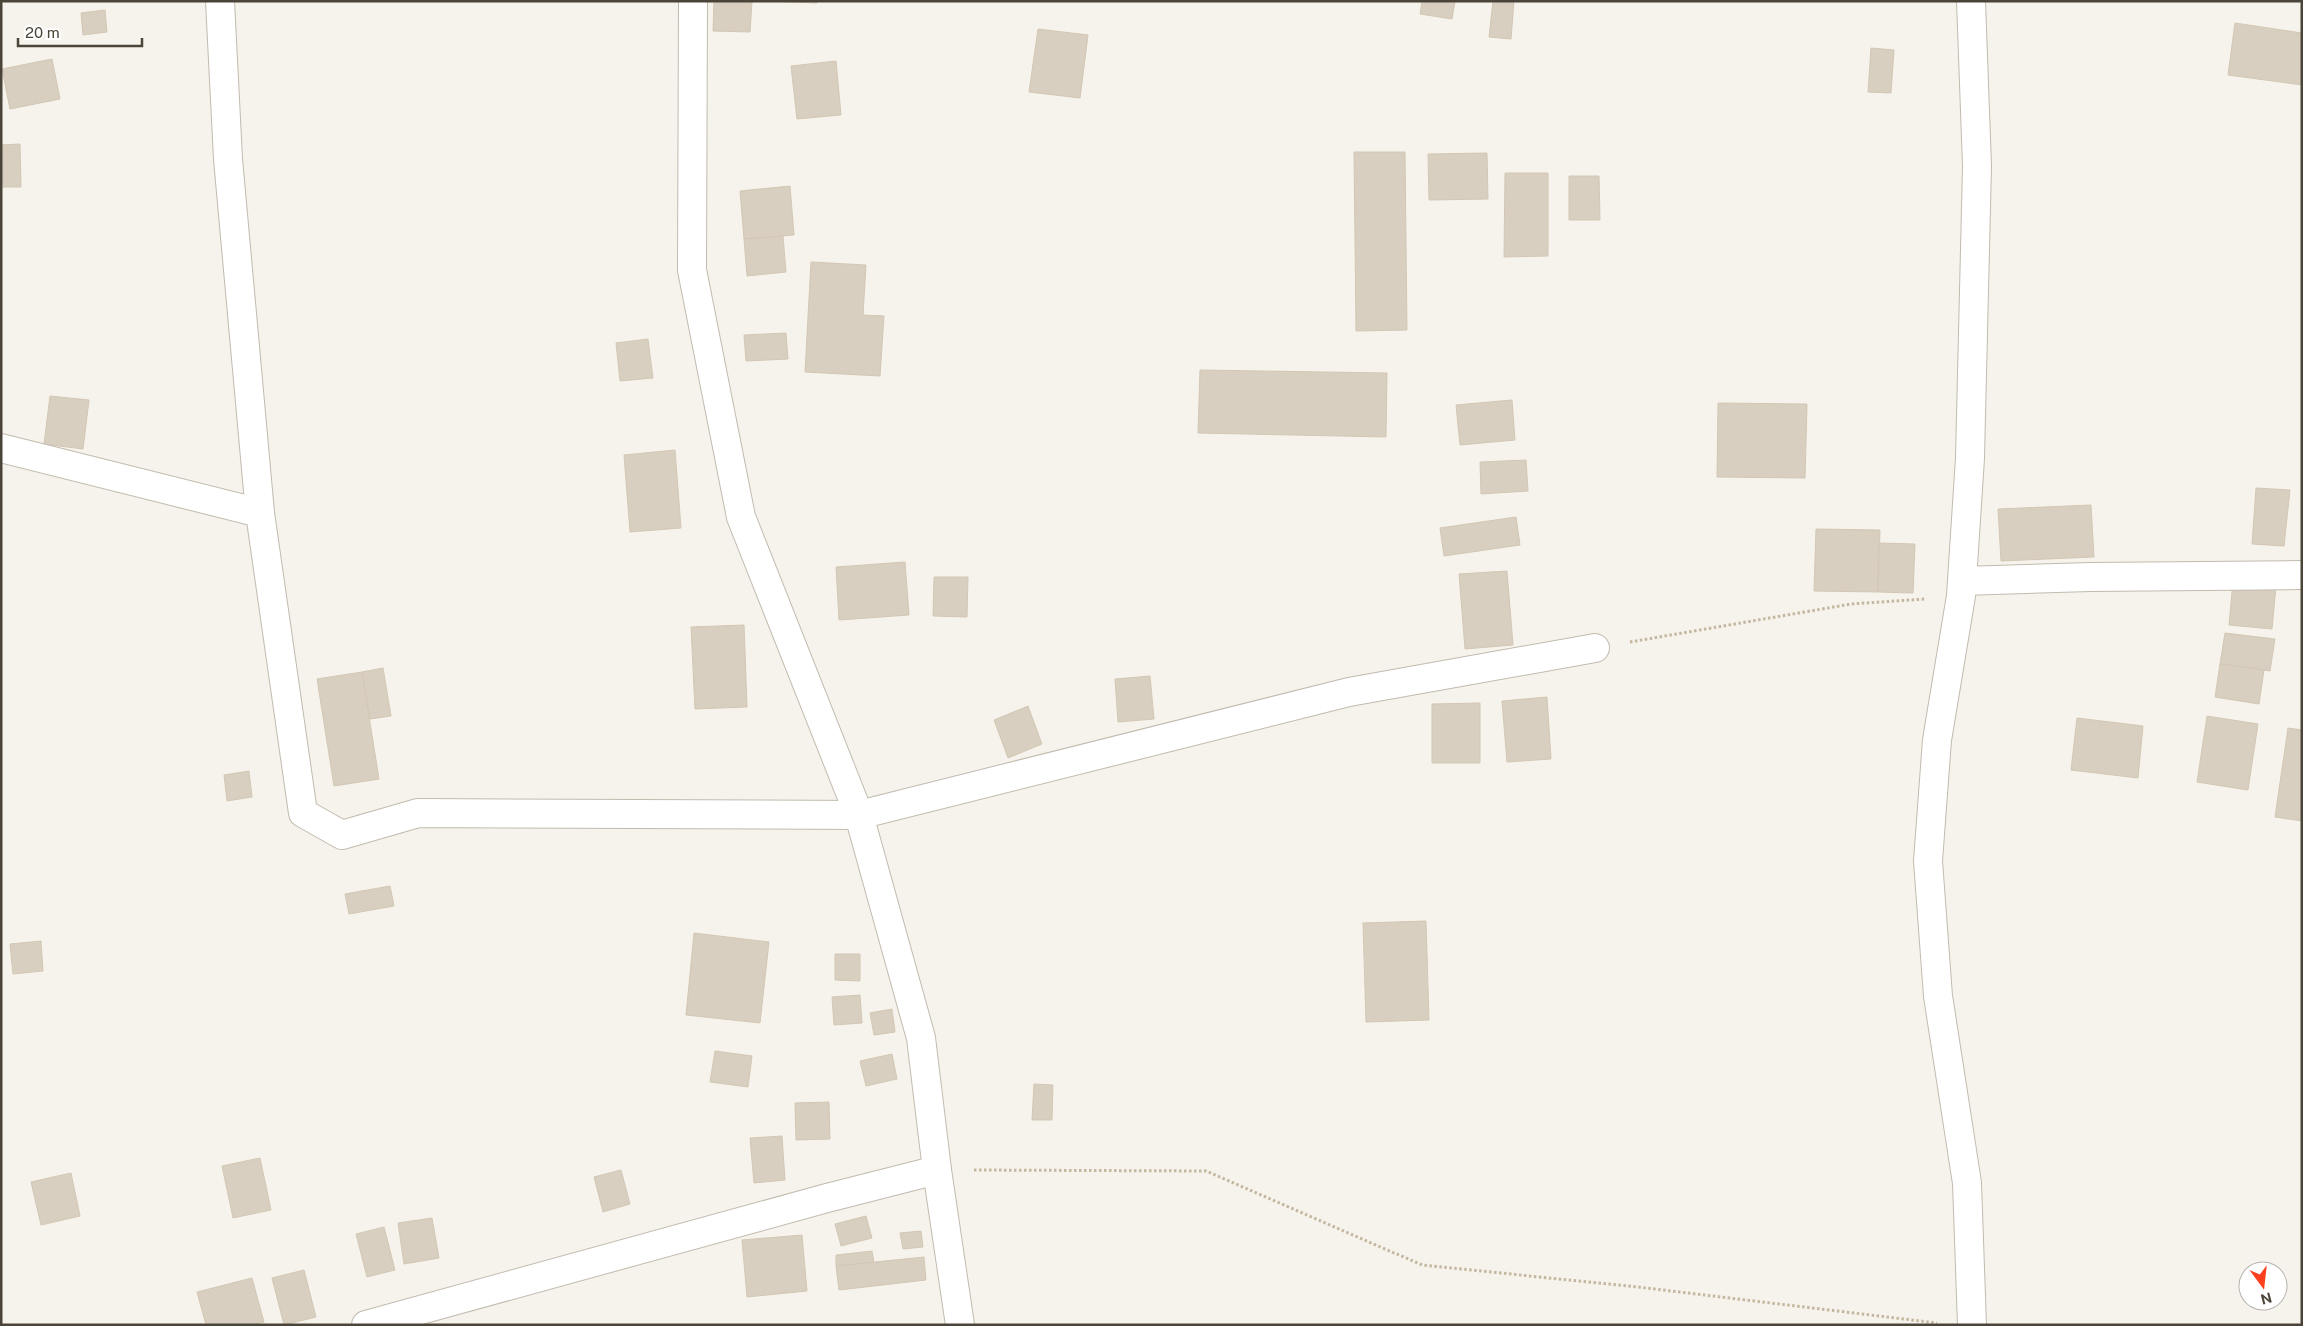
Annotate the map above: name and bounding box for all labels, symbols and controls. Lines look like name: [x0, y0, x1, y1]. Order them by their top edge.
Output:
scale bar: [18, 15, 141, 47]
text: 20 m: [25, 24, 60, 41]
north arrow: [2238, 1261, 2288, 1311]
text: N: [2259, 1289, 2274, 1308]

